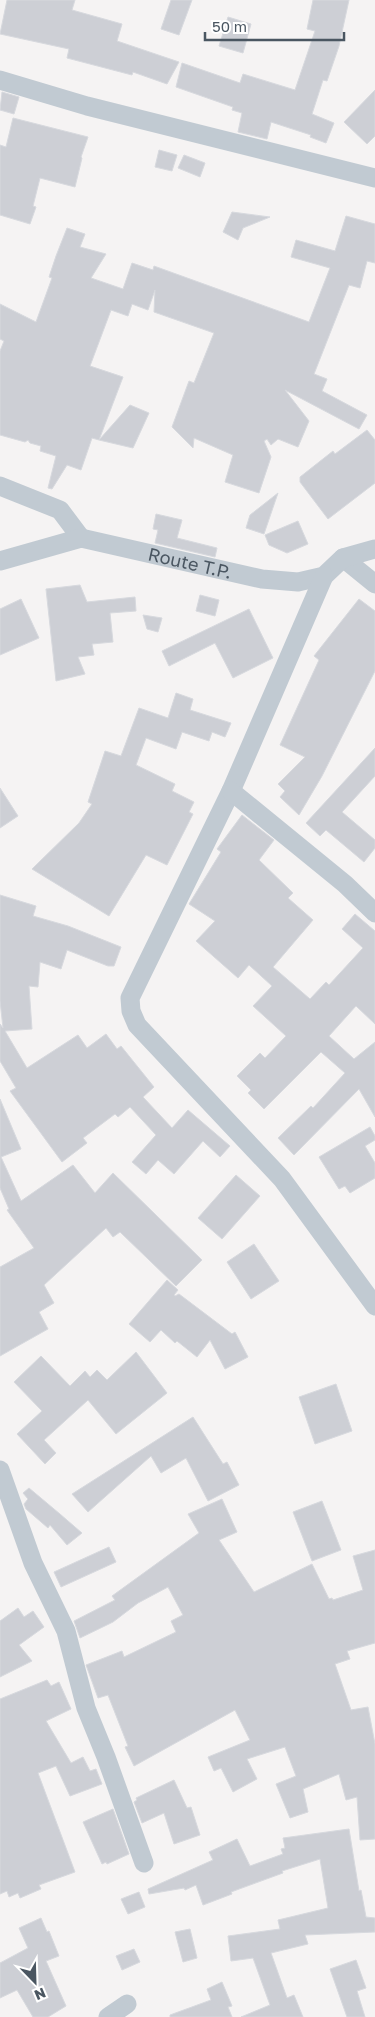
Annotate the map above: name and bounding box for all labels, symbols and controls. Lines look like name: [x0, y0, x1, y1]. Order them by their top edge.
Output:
scale bar: [205, 10, 344, 42]
text: 50 m: [212, 17, 247, 35]
street label: Route T.P.: [146, 543, 234, 583]
north arrow: [10, 1957, 60, 2007]
text: N: [32, 1985, 48, 2004]

